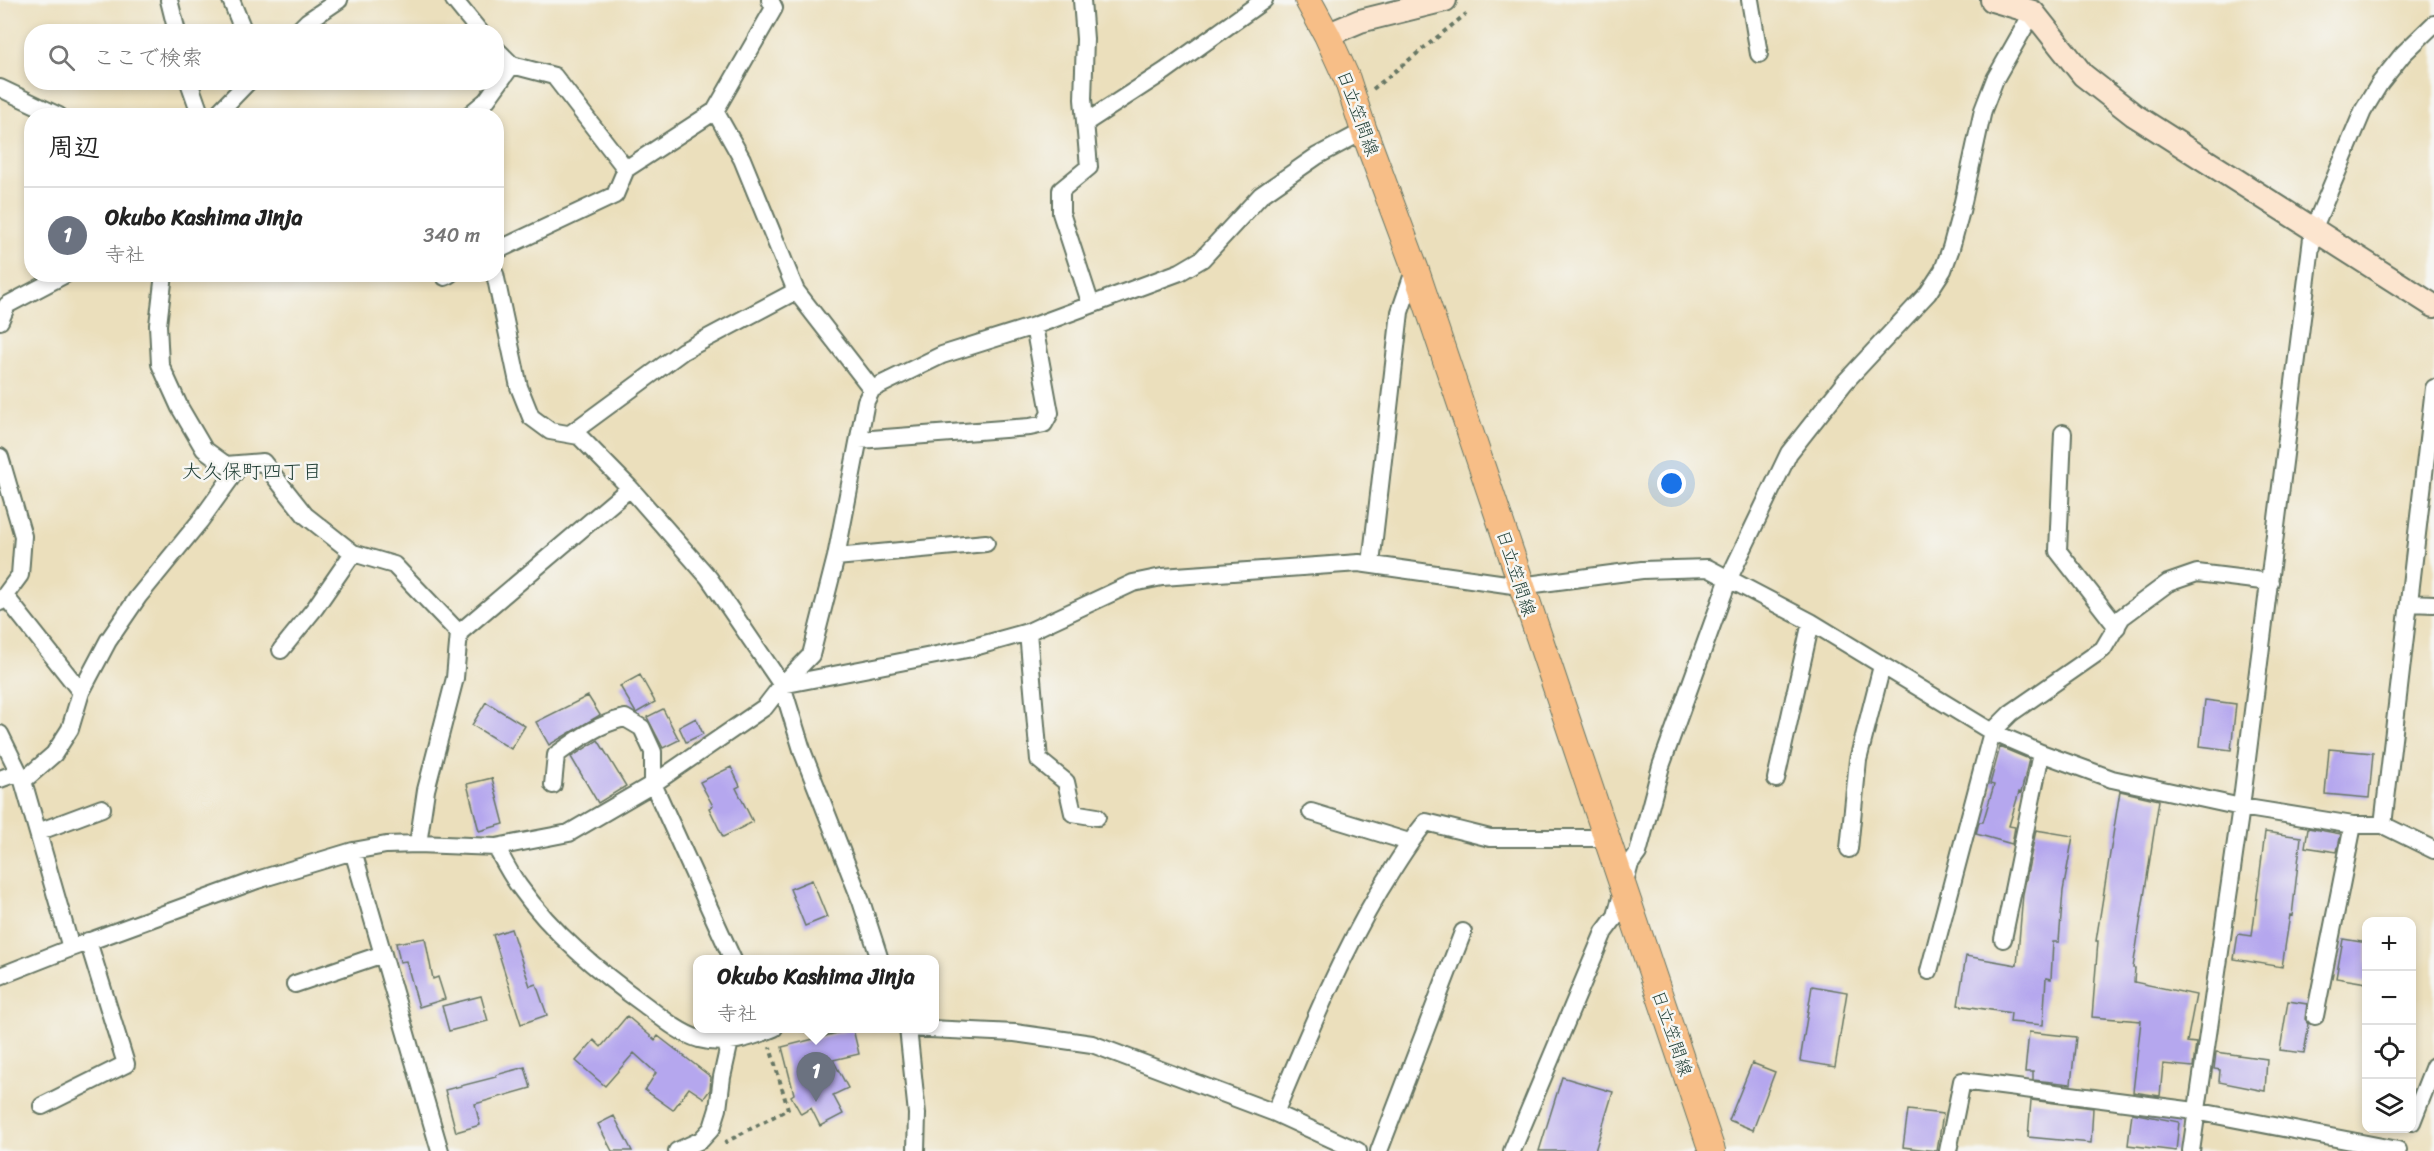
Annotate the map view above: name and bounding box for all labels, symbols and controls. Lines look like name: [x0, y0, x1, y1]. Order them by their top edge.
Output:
search box: [24, 24, 504, 90]
text: ここで検索: [93, 38, 203, 77]
icon: search: [45, 41, 78, 74]
street label: 日立笠間線: [1328, 65, 1388, 161]
text: 周辺: [48, 124, 100, 170]
text: Okubo Kashima Jinja: [105, 198, 303, 237]
text: 1: [63, 218, 72, 253]
text: 340 m: [423, 218, 480, 253]
text: 寺社: [105, 237, 145, 272]
district label: 大久保町四丁目: [182, 454, 322, 489]
your location: [1657, 469, 1686, 498]
street label: 日立笠間線: [1487, 525, 1545, 621]
map controls: [2362, 917, 2416, 1133]
button: +: [2362, 917, 2416, 971]
popup: [693, 955, 939, 1033]
text: Okubo Kashima Jinja: [717, 957, 915, 996]
button: −: [2362, 971, 2416, 1025]
street label: 日立笠間線: [1642, 985, 1702, 1081]
text: 寺社: [717, 996, 757, 1031]
button: locate: [2362, 1025, 2416, 1079]
pin: 1: [796, 1052, 836, 1102]
button: layers: [2362, 1079, 2416, 1133]

